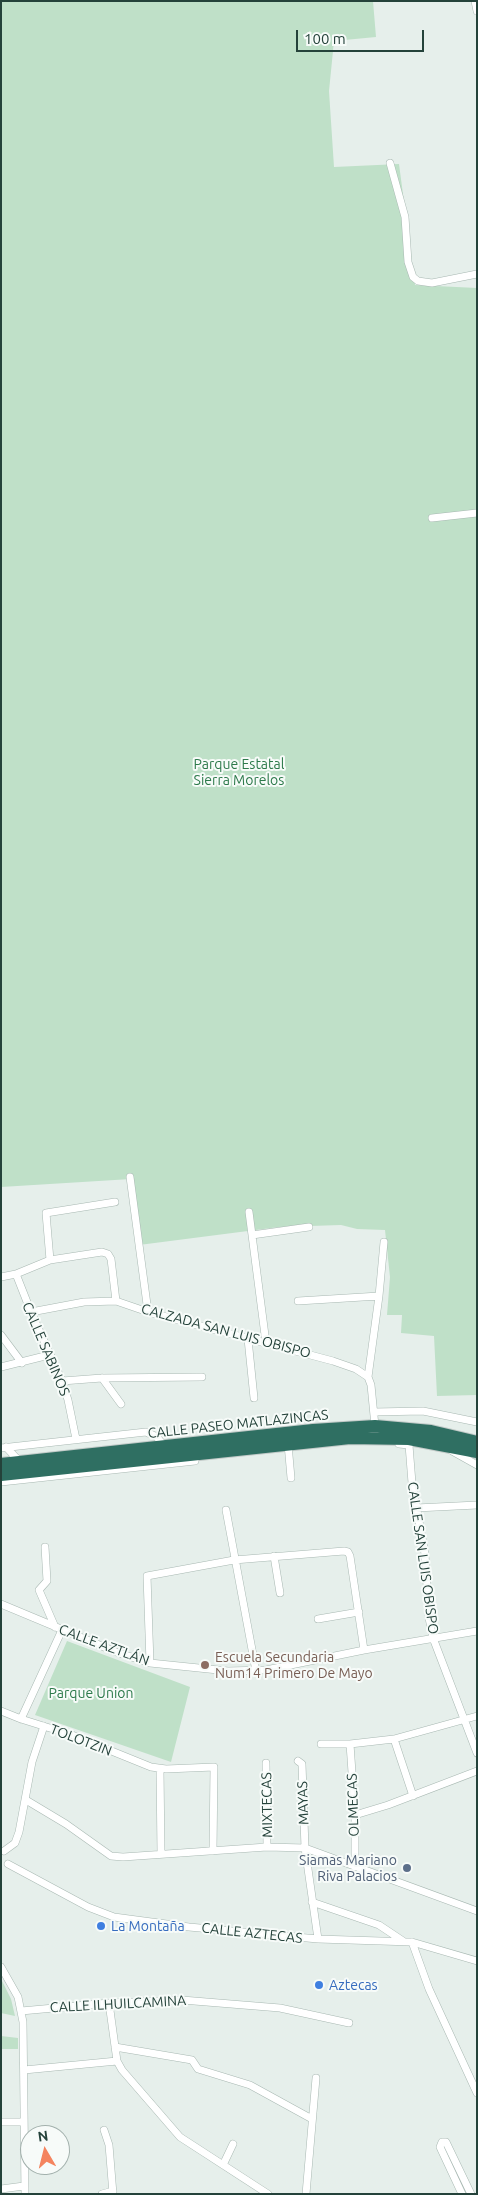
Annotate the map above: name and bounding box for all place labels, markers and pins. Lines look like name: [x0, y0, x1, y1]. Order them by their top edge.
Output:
place label: Escuela Secundaria Num14 Primero De Mayo: [215, 1649, 373, 1681]
marker: Escuela Secundaria Num14 Primero De Mayo: [199, 1659, 211, 1671]
place label: Siamas Mariano Riva Palacios: [299, 1852, 397, 1884]
marker: Siamas Mariano Riva Palacios: [401, 1862, 413, 1874]
place label: La Montaña: [111, 1918, 185, 1934]
marker: La Montaña: [95, 1920, 107, 1932]
place label: Aztecas: [329, 1977, 378, 1993]
marker: Aztecas: [313, 1979, 325, 1991]

